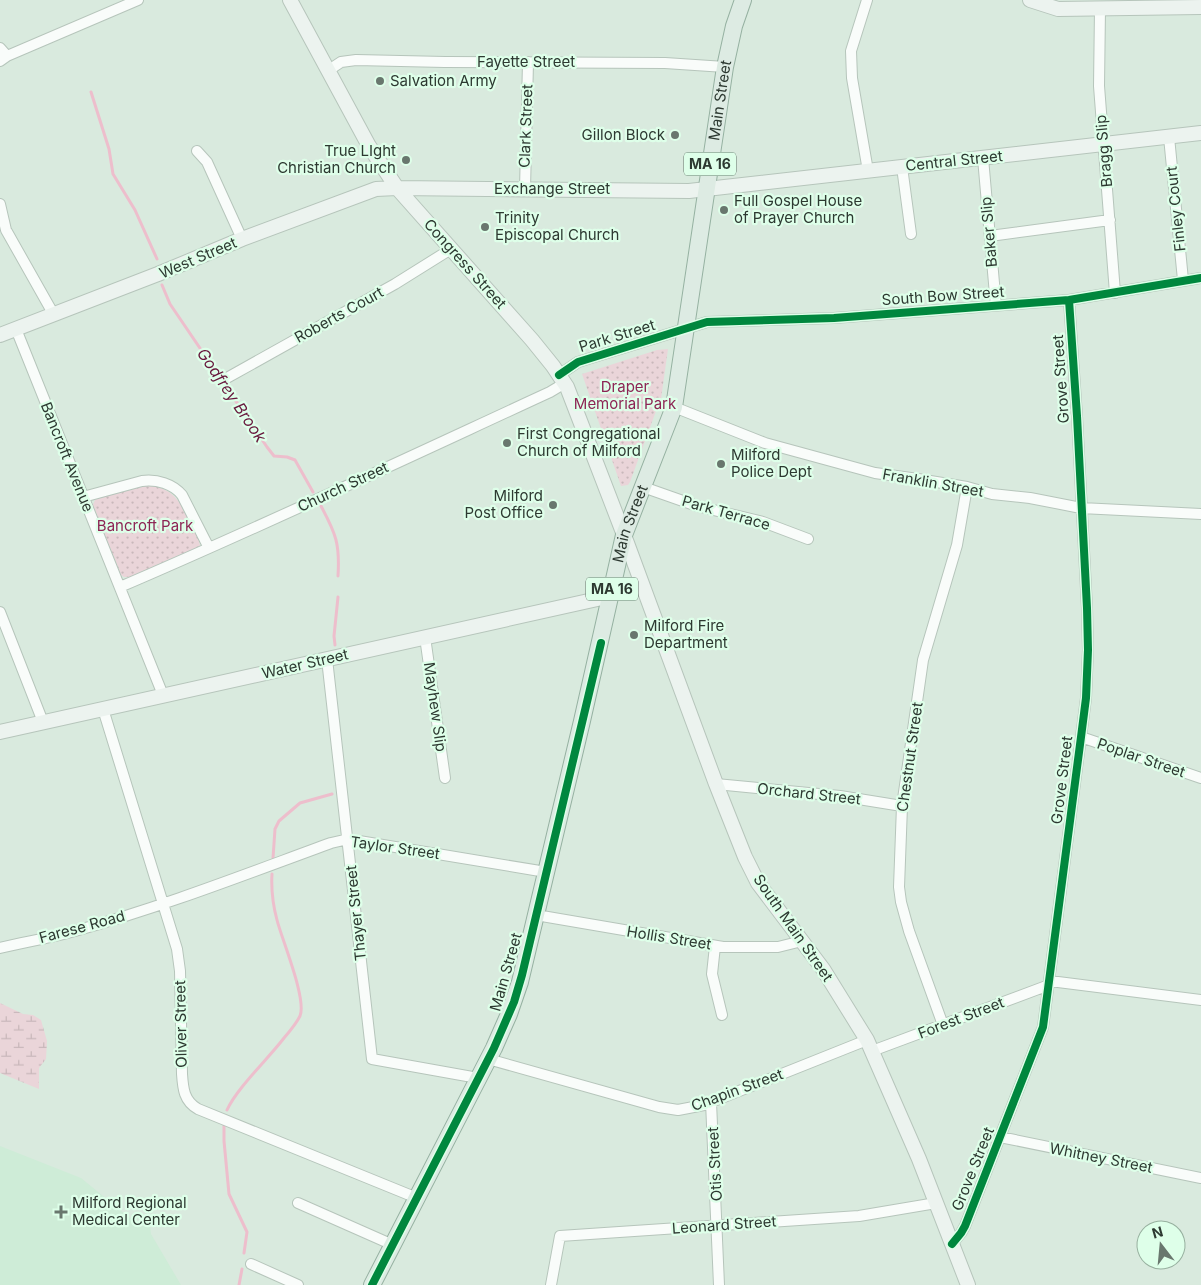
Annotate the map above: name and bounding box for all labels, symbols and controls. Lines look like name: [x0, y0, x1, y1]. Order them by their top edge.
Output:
street label: Fayette Street: [477, 52, 575, 71]
street label: Main Street: [704, 58, 735, 142]
place label: Salvation Army: [390, 71, 497, 90]
marker: Salvation Army: [374, 75, 386, 87]
street label: Clark Street: [515, 84, 536, 168]
street label: Bragg Slip: [1091, 114, 1116, 188]
place label: Gillon Block: [582, 125, 666, 144]
marker: Gillon Block: [669, 129, 681, 141]
place label: True LIght Christian Church: [277, 141, 396, 177]
street label: Central Street: [904, 146, 1004, 175]
road number: MA 16: [684, 152, 736, 175]
marker: True LIght Christian Church: [400, 154, 412, 166]
street label: Finley Court: [1162, 165, 1189, 253]
street label: Exchange Street: [494, 179, 610, 198]
place label: Full Gospel House of Prayer Church: [734, 191, 862, 227]
street label: Baker Slip: [976, 196, 1001, 268]
marker: Full Gospel House of Prayer Church: [718, 204, 730, 216]
place label: Trinity Episcopal Church: [495, 208, 619, 244]
street label: Congress Street: [420, 215, 511, 313]
marker: Trinity Episcopal Church: [479, 221, 491, 233]
street label: West Street: [156, 233, 239, 282]
street label: Roberts Court: [291, 282, 387, 347]
street label: South Bow Street: [881, 282, 1005, 309]
street label: Park Street: [576, 315, 657, 356]
street label: Grove Street: [1048, 334, 1073, 424]
water label: Godfrey Brook: [193, 344, 271, 446]
park label: Draper Memorial Park: [574, 377, 677, 413]
street label: Bancroft Avenue: [37, 399, 98, 515]
place label: First Congregational Church of Milford: [517, 424, 660, 460]
marker: First Congregational Church of Milford: [501, 437, 513, 449]
place label: Milford Police Dept: [731, 445, 812, 481]
street label: Church Street: [294, 457, 391, 516]
marker: Milford Police Dept: [715, 458, 727, 470]
street label: Franklin Street: [881, 464, 985, 501]
street label: Main Street: [608, 482, 652, 564]
place label: Milford Post Office: [465, 486, 543, 522]
street label: Park Terrace: [680, 491, 772, 534]
marker: Milford Post Office: [547, 499, 559, 511]
park label: Bancroft Park: [97, 516, 194, 535]
road number: MA 16: [586, 578, 638, 600]
place label: Milford Fire Department: [644, 616, 728, 652]
marker: Milford Fire Department: [628, 629, 640, 641]
street label: Water Street: [260, 644, 350, 683]
street label: Mayhew Slip: [420, 661, 451, 753]
street label: Chestnut Street: [892, 701, 927, 813]
street label: Poplar Street: [1095, 734, 1188, 782]
street label: Grove Street: [1047, 735, 1076, 825]
street label: Orchard Street: [756, 779, 862, 808]
street label: Taylor Street: [349, 832, 441, 863]
street label: Thayer Street: [341, 864, 370, 962]
street label: South Main Street: [749, 870, 838, 985]
street label: Farese Road: [37, 906, 127, 947]
street label: Hollis Street: [625, 921, 713, 954]
street label: Main Street: [485, 930, 526, 1013]
street label: Oliver Street: [170, 980, 191, 1068]
street label: Forest Street: [915, 992, 1007, 1043]
street label: Chapin Street: [688, 1064, 785, 1115]
street label: Grove Street: [947, 1124, 998, 1214]
street label: Otis Street: [703, 1126, 726, 1202]
street label: Whitney Street: [1048, 1138, 1154, 1177]
place label: Milford Regional Medical Center: [72, 1193, 187, 1229]
marker: Milford Regional Medical Center: [54, 1205, 68, 1219]
street label: Leonard Street: [671, 1211, 777, 1238]
north arrow: [1136, 1220, 1186, 1270]
text: N: [1150, 1222, 1165, 1242]

